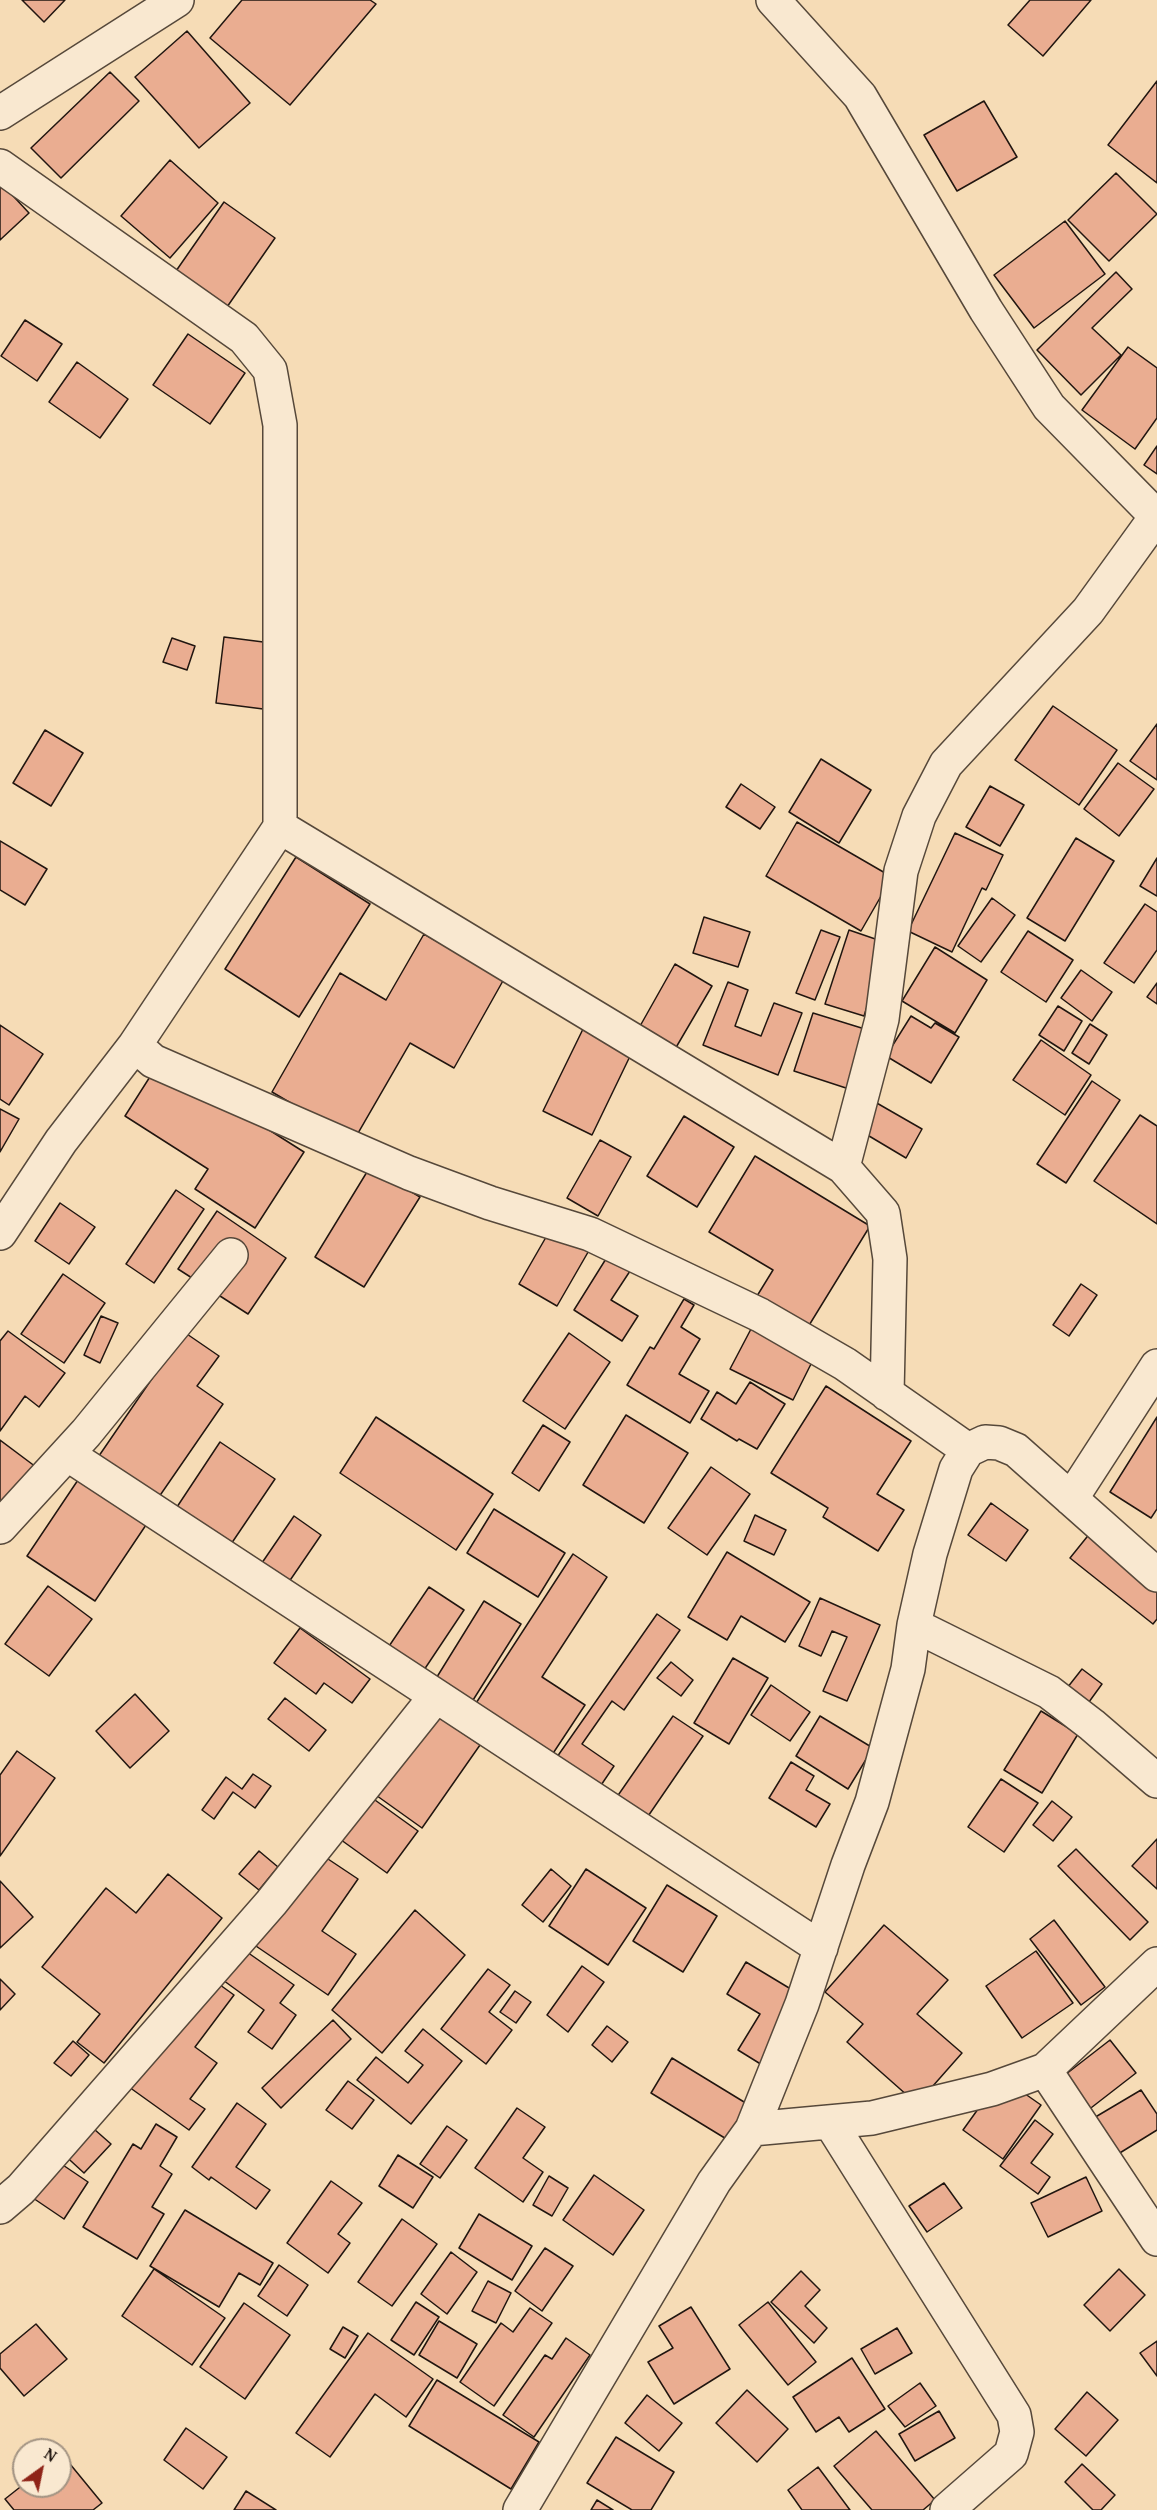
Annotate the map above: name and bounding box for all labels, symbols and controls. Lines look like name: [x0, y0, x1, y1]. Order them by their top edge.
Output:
north arrow: [12, 2438, 72, 2498]
text: N: [40, 2442, 62, 2468]

